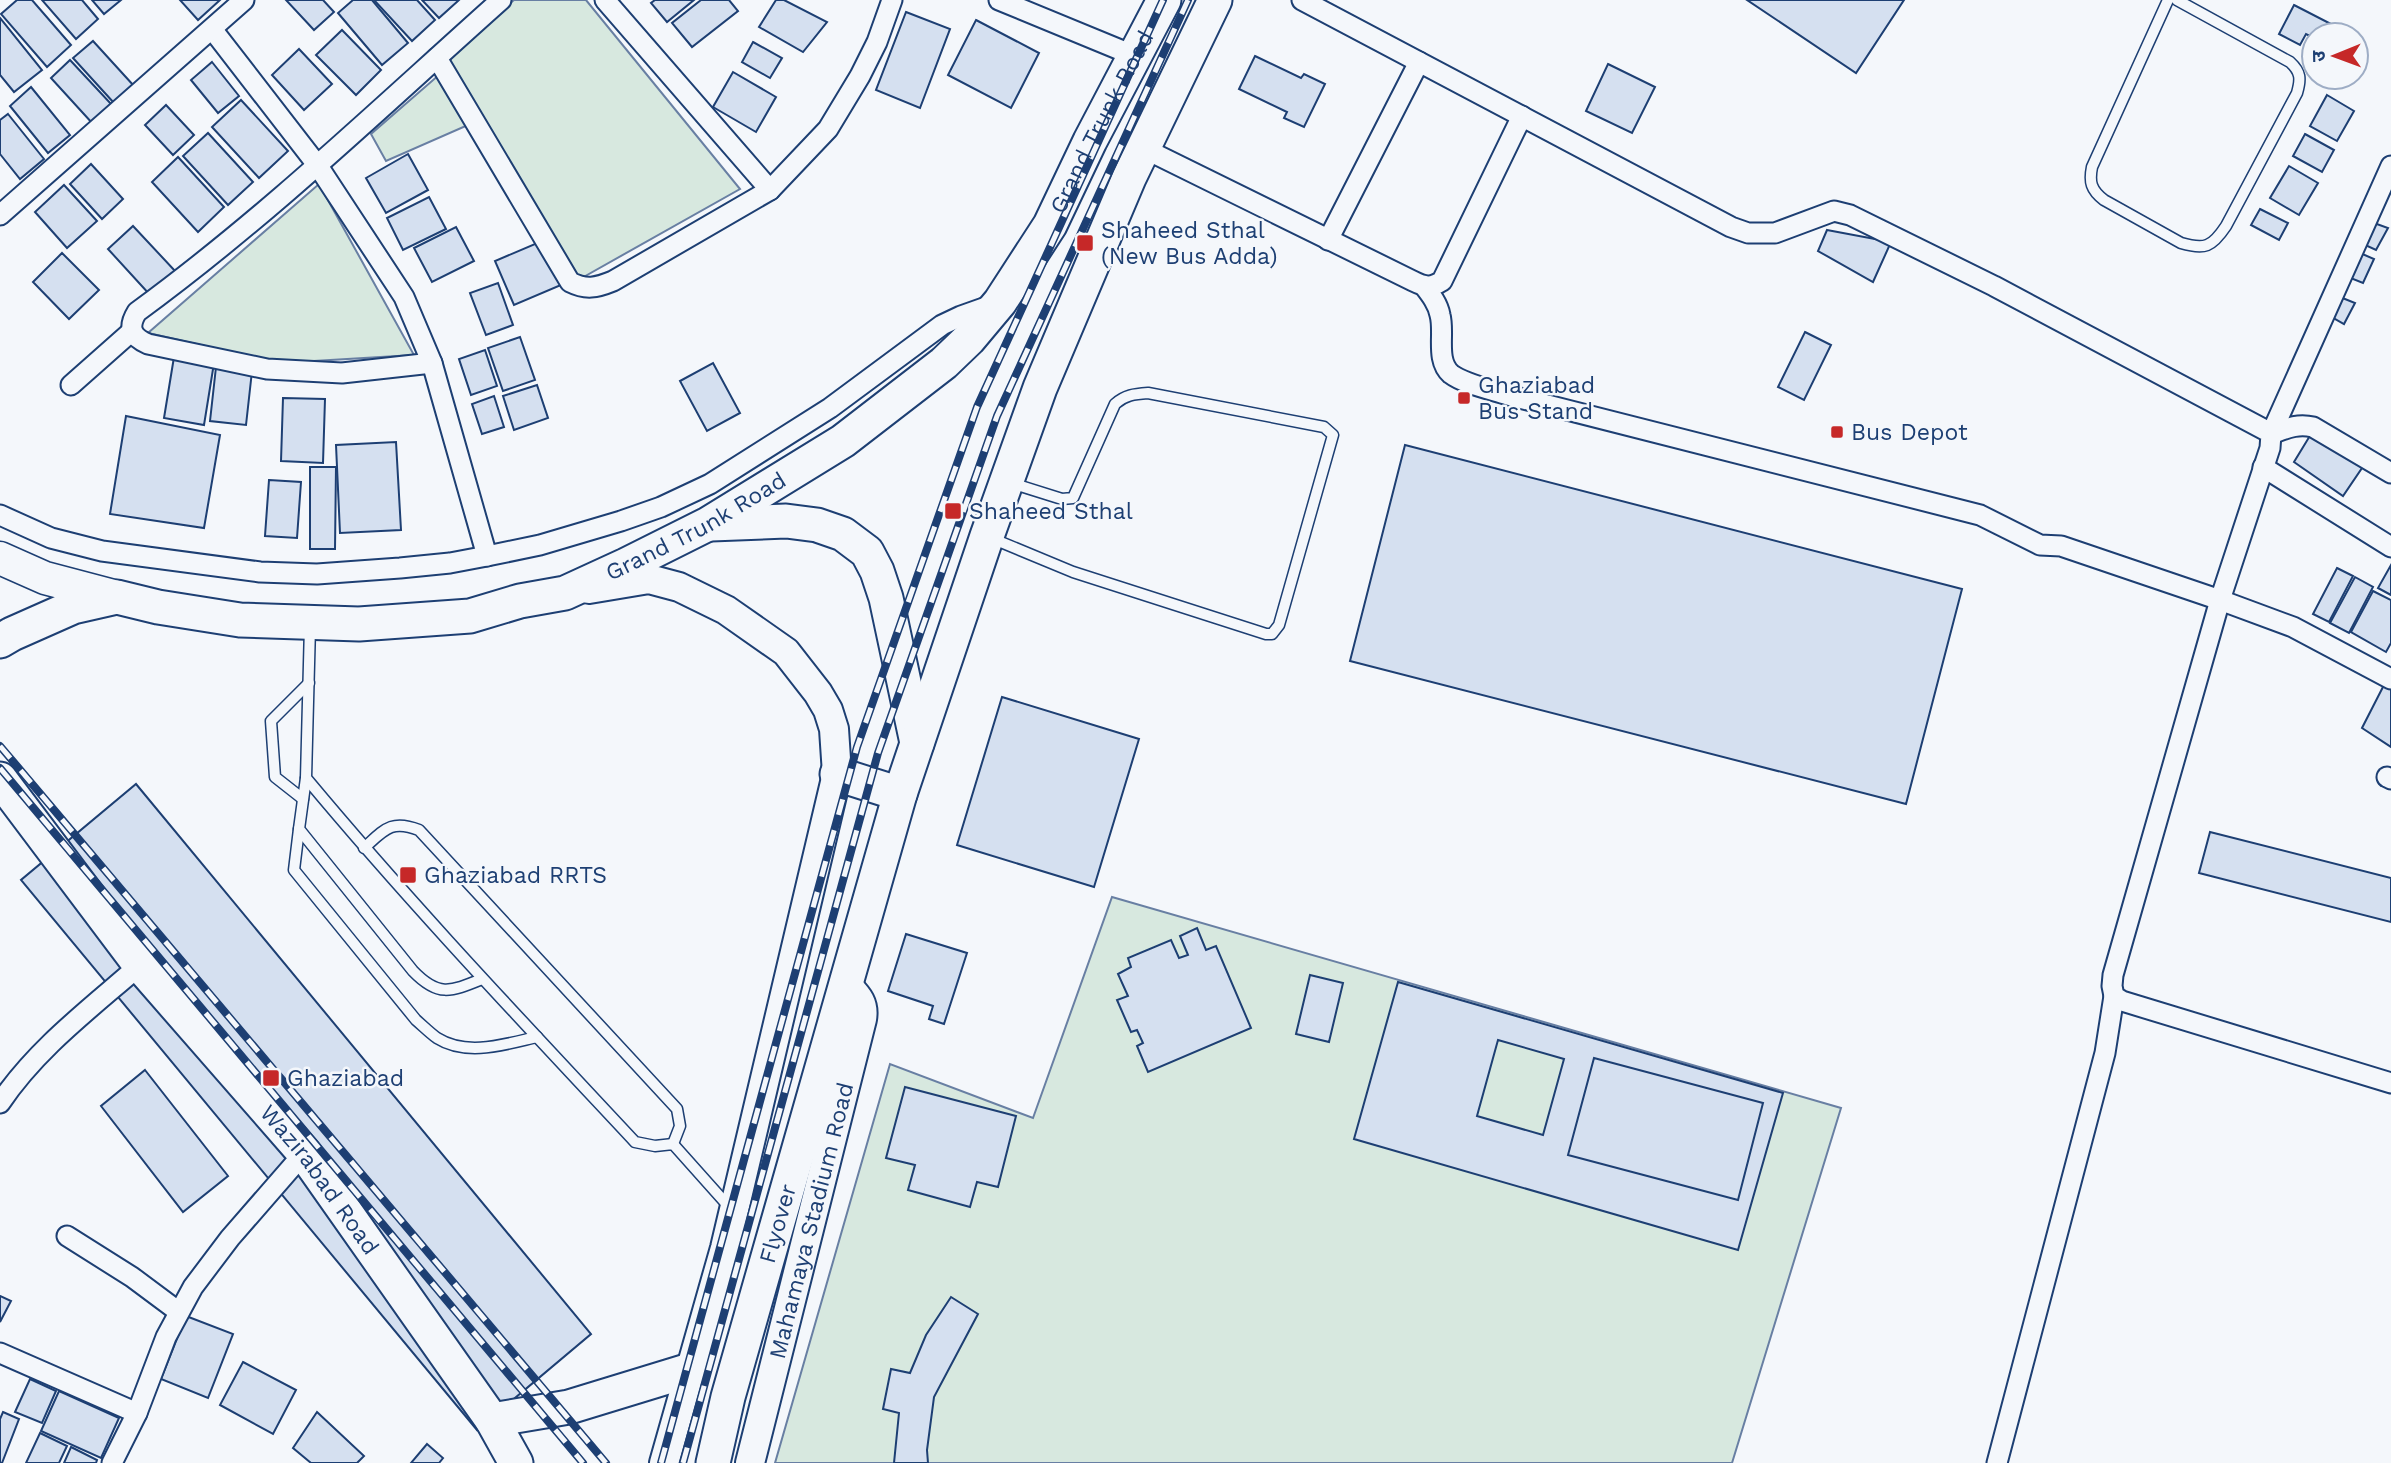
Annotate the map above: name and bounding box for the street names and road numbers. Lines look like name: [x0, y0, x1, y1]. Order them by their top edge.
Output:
street label: Grand Trunk Road: [1044, 26, 1159, 218]
street label: Grand Trunk Road: [601, 466, 791, 586]
street label: Mahamaya Stadium Road: [763, 1080, 859, 1362]
street label: Wazirabad Road: [255, 1099, 385, 1260]
street label: Flyover: [753, 1181, 802, 1266]

